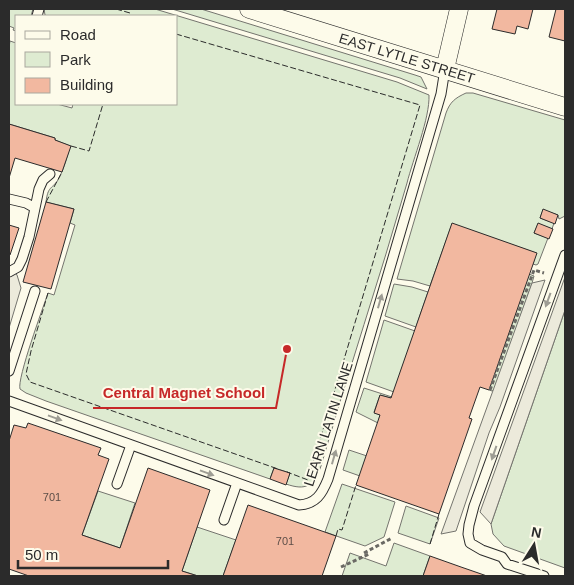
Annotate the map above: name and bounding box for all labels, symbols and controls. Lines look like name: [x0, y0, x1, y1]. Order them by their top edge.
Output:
legend: [15, 15, 178, 105]
text: Road: [60, 26, 96, 43]
street label: EAST LYTLE STREET: [337, 30, 477, 86]
text: Park: [60, 51, 91, 68]
text: Building: [60, 76, 113, 93]
one-way arrow: [544, 293, 552, 308]
one-way arrow: [376, 294, 384, 309]
street label: LEARN LATIN LANE: [300, 360, 356, 488]
callout: Central Magnet School: [93, 378, 276, 408]
text: Central Magnet School: [103, 384, 265, 401]
one-way arrow: [47, 415, 62, 422]
one-way arrow: [489, 446, 497, 461]
one-way arrow: [331, 450, 339, 465]
one-way arrow: [200, 470, 215, 477]
house number: 701: [43, 491, 61, 503]
north arrow: [509, 520, 559, 570]
text: N: [530, 523, 543, 541]
house number: 701: [276, 535, 294, 547]
scale bar: [18, 538, 168, 570]
text: 50 m: [25, 546, 58, 563]

